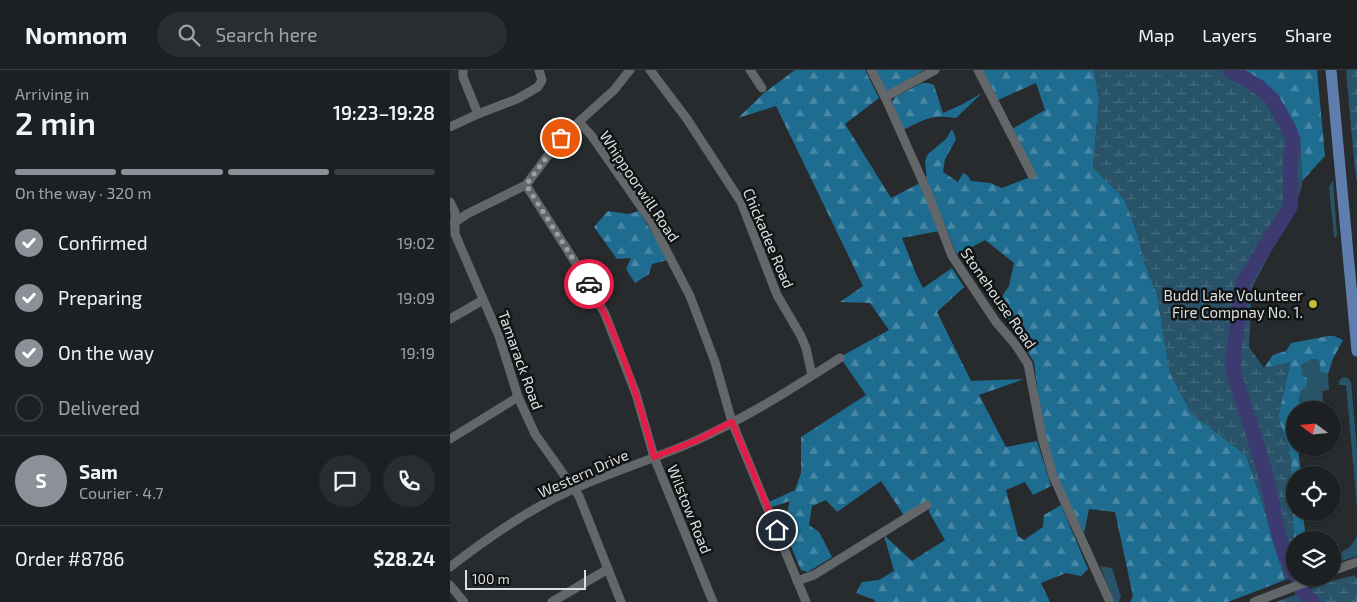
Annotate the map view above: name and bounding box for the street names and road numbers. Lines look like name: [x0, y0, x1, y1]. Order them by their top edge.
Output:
street label: Whippoorwill Road: [596, 127, 684, 245]
street label: Chickadee Road: [740, 185, 798, 291]
street label: Stonehouse Road: [958, 244, 1040, 352]
street label: Tamarack Road: [495, 308, 547, 412]
street label: Western Drive: [535, 445, 631, 501]
street label: Wilstow Road: [664, 462, 716, 556]

